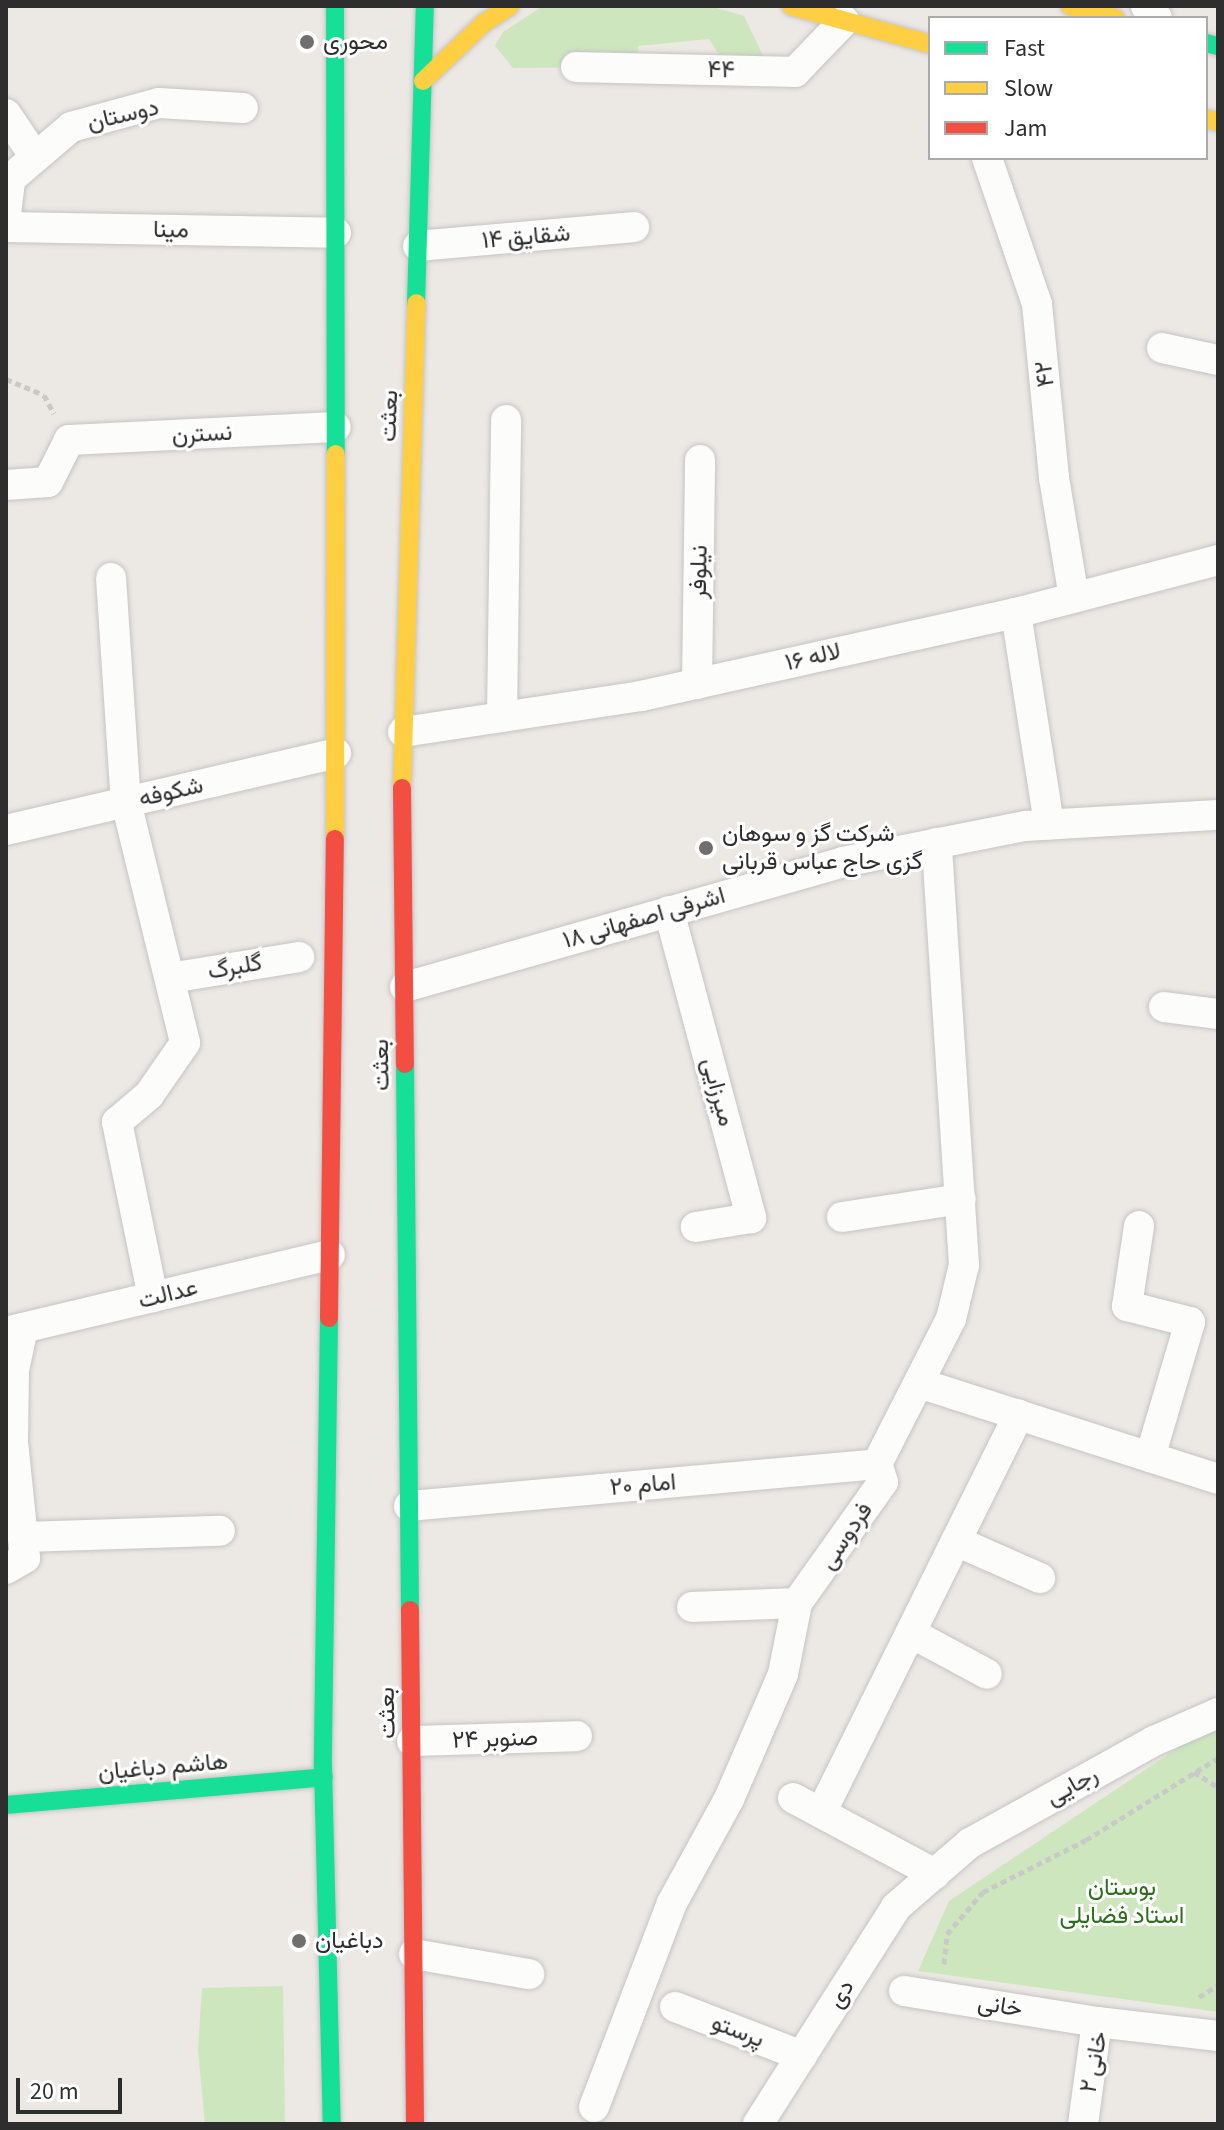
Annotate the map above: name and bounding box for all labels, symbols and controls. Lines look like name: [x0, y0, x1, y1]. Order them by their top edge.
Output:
legend: [928, 16, 1208, 160]
place label: محوری: [323, 28, 388, 56]
text: Fast: [1004, 31, 1045, 66]
marker: محوری: [298, 33, 316, 51]
street label: ۴۴: [707, 55, 735, 85]
text: Slow: [1004, 71, 1053, 106]
street label: دوستان: [84, 93, 162, 137]
text: Jam: [1004, 111, 1048, 146]
street label: مینا: [153, 215, 189, 245]
street label: شقایق ۱۴: [481, 219, 571, 255]
street label: ۴۲: [1029, 359, 1061, 389]
street label: بعثت: [374, 390, 404, 442]
street label: نسترن: [171, 418, 233, 450]
street label: نیلوفر: [684, 545, 714, 599]
street label: لاله ۱۶: [782, 637, 844, 677]
street label: شکوفه: [136, 771, 206, 813]
place label: شرکت گز و سوهان گزی حاج عباس قربانی: [722, 820, 923, 876]
marker: شرکت گز و سوهان گزی حاج عباس قربانی: [697, 839, 715, 857]
street label: اشرفی اصفهانی ۱۸: [559, 881, 729, 955]
street label: گلبرگ: [206, 948, 264, 986]
street label: بعثت: [366, 1039, 396, 1091]
street label: میرزایی: [695, 1055, 741, 1129]
street label: عدالت: [135, 1273, 201, 1315]
street label: امام ۲۰: [609, 1468, 677, 1502]
street label: فردوسی: [813, 1497, 879, 1575]
street label: بعثت: [372, 1687, 402, 1739]
street label: صنوبر ۲۴: [451, 1723, 539, 1755]
street label: هاشم دباغیان: [97, 1747, 229, 1787]
street label: رجایی: [1041, 1760, 1103, 1812]
park label: بوستان استاد فضایلی: [1060, 1874, 1184, 1930]
place label: دباغیان: [315, 1927, 384, 1955]
marker: دباغیان: [290, 1932, 308, 1950]
street label: دی: [821, 1974, 861, 2014]
street label: خانی: [976, 1988, 1024, 2024]
street label: پرستو: [708, 2008, 768, 2054]
street label: خانی ۲: [1074, 2029, 1114, 2095]
scale bar: [20, 2062, 126, 2112]
text: 20 m: [30, 2074, 79, 2109]

